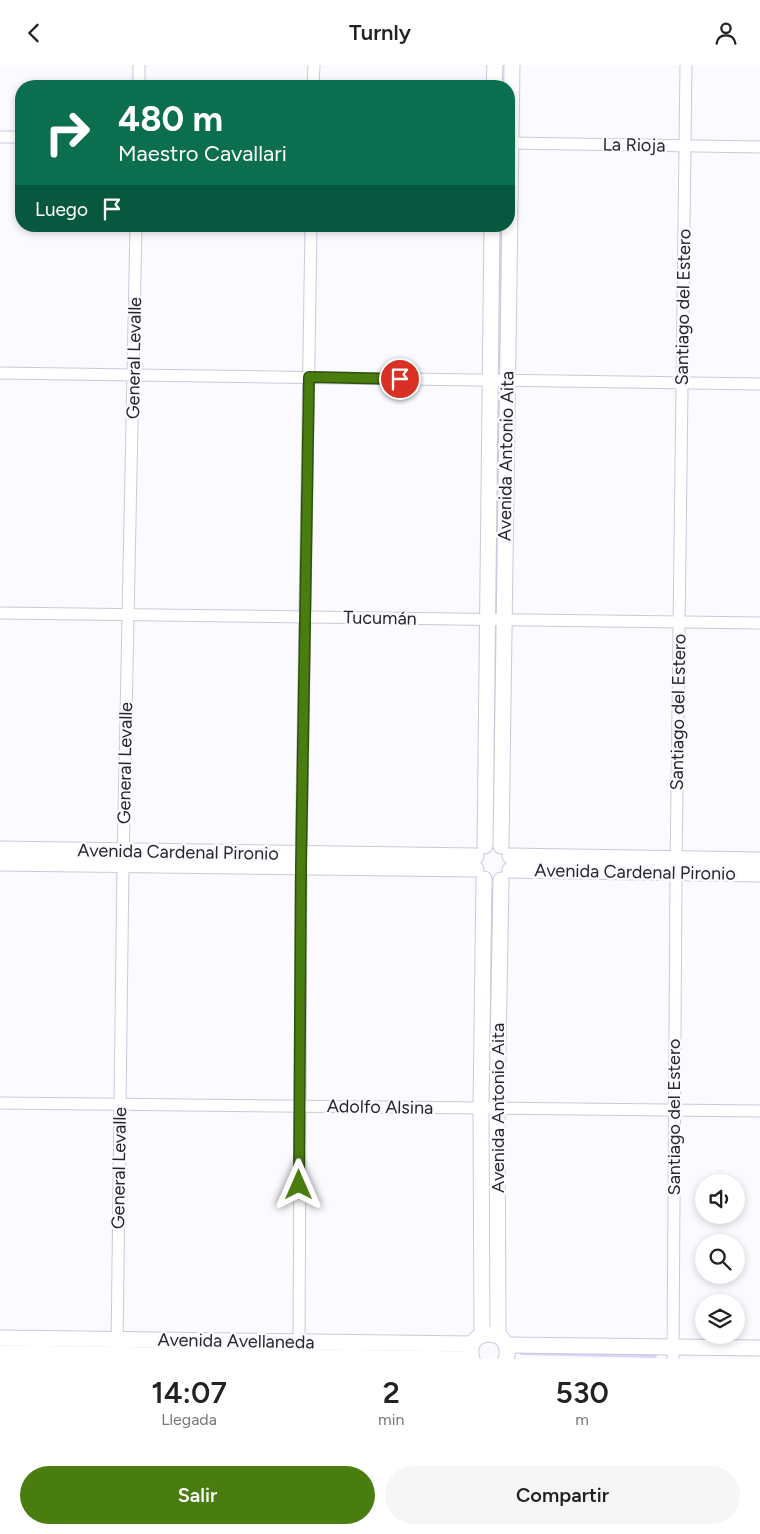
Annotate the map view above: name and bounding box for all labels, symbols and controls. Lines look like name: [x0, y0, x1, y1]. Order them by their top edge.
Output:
icon: back: [20, 19, 48, 47]
text: Turnly: [349, 19, 411, 46]
icon: person: [712, 19, 740, 47]
text: 480 m: [118, 98, 223, 140]
icon: right: [35, 100, 100, 165]
street label: La Rioja: [602, 133, 666, 157]
text: Maestro Cavallari: [118, 140, 287, 167]
icon: arrive: [98, 195, 126, 223]
text: Luego: [35, 198, 88, 221]
street label: Santiago del Estero: [671, 228, 695, 386]
street label: General Levalle: [122, 297, 146, 419]
pin: [379, 358, 421, 400]
icon: arrive: [386, 365, 414, 393]
street label: Avenida Antonio Aita: [494, 371, 518, 541]
street label: Tucumán: [343, 606, 417, 630]
street label: Santiago del Estero: [666, 633, 690, 791]
street label: General Levalle: [113, 702, 137, 824]
street label: Avenida Cardenal Pironio: [77, 839, 279, 865]
street label: Avenida Cardenal Pironio: [534, 859, 736, 885]
street label: Avenida Antonio Aita: [487, 1023, 509, 1193]
street label: Santiago del Estero: [663, 1039, 685, 1195]
street label: Adolfo Alsina: [327, 1095, 433, 1119]
street label: General Levalle: [107, 1107, 131, 1229]
position arrow: [272, 1158, 324, 1210]
map controls: [695, 1174, 745, 1344]
button: sound: [695, 1174, 745, 1224]
button: search: [695, 1234, 745, 1284]
button: layers: [695, 1294, 745, 1344]
street label: Avenida Avellaneda: [157, 1329, 315, 1353]
text: 14:07: [151, 1374, 227, 1411]
text: 2: [383, 1374, 400, 1411]
text: 530: [556, 1374, 609, 1411]
text: Llegada: [161, 1410, 217, 1429]
text: min: [378, 1410, 404, 1429]
text: m: [575, 1410, 589, 1429]
button: Salir: [20, 1466, 375, 1524]
button: Compartir: [385, 1466, 740, 1524]

